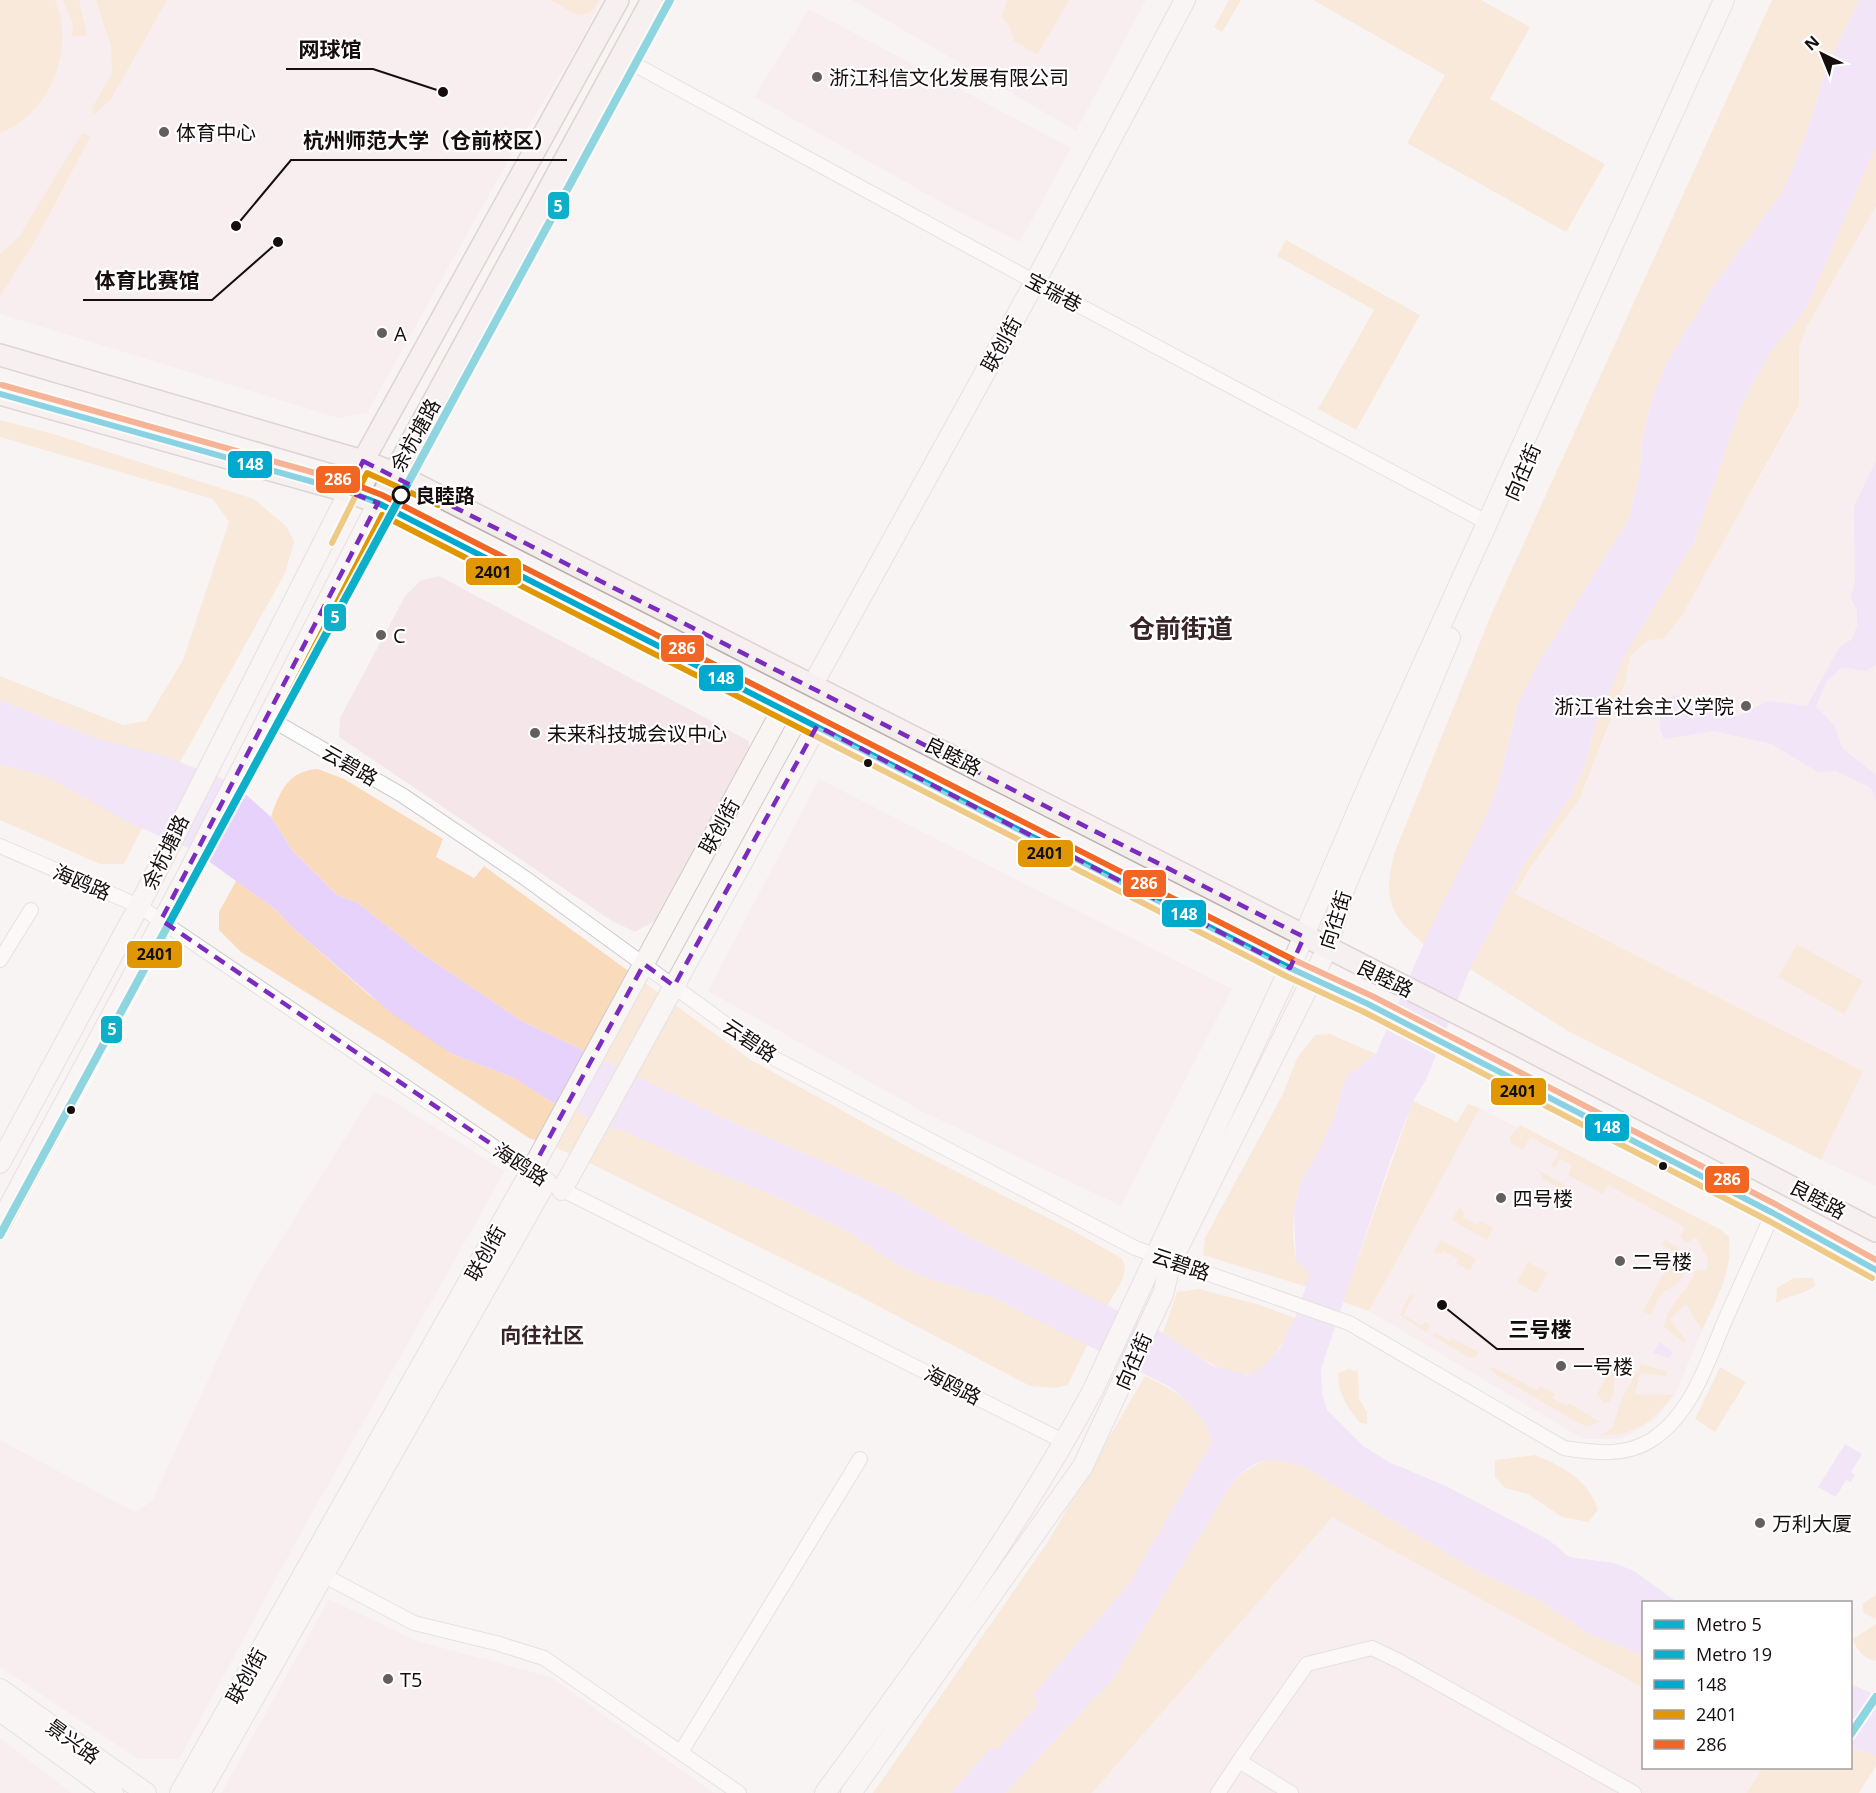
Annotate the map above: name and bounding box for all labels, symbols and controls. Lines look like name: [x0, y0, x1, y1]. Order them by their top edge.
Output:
north arrow: [1792, 24, 1852, 84]
callout: 网球馆: [286, 30, 373, 69]
text: N: [1800, 31, 1824, 56]
text: 网球馆: [299, 35, 362, 63]
place label: 浙江科信文化发展有限公司: [829, 64, 1069, 91]
marker: 浙江科信文化发展有限公司: [810, 70, 824, 84]
place label: 体育中心: [176, 119, 256, 146]
callout: 杭州师范大学（仓前校区）: [291, 121, 567, 160]
marker: 体育中心: [157, 125, 171, 139]
text: 杭州师范大学（仓前校区）: [303, 126, 555, 154]
line badge: 5: [547, 191, 570, 220]
text: 5: [553, 195, 563, 217]
callout: 体育比赛馆: [83, 261, 212, 300]
text: 体育比赛馆: [95, 266, 200, 294]
street label: 宝瑞巷: [1021, 266, 1087, 318]
street label: 联创街: [975, 311, 1027, 377]
place label: A: [394, 320, 407, 347]
marker: A: [375, 326, 389, 340]
street label: 余杭塘路: [384, 393, 446, 477]
street label: 向往街: [1497, 439, 1547, 505]
line badge: 148: [227, 450, 273, 479]
text: 148: [236, 453, 264, 475]
line badge: 286: [315, 465, 361, 494]
text: 286: [324, 468, 352, 490]
place label: 良睦路: [415, 482, 475, 509]
marker: 良睦路: [392, 486, 410, 504]
line badge: 2401: [465, 557, 522, 586]
text: 2401: [475, 561, 511, 583]
line badge: 5: [323, 603, 347, 632]
text: 5: [330, 606, 340, 628]
district label: 仓前街道: [1129, 610, 1233, 646]
place label: C: [393, 622, 406, 649]
marker: C: [374, 628, 388, 642]
line badge: 286: [660, 634, 705, 663]
text: 286: [668, 637, 696, 659]
line badge: 148: [698, 664, 744, 692]
text: 148: [707, 667, 735, 689]
place label: 浙江省社会主义学院: [1554, 693, 1734, 720]
marker: 浙江省社会主义学院: [1739, 699, 1753, 713]
place label: 未来科技城会议中心: [547, 720, 727, 747]
marker: 未来科技城会议中心: [528, 726, 542, 740]
street label: 良睦路: [920, 730, 986, 782]
street label: 云碧路: [317, 738, 383, 792]
unlabelled marker: [862, 757, 874, 769]
street label: 联创街: [693, 793, 745, 859]
street label: 余杭塘路: [135, 810, 195, 894]
line badge: 2401: [1017, 839, 1074, 868]
text: 2401: [1027, 842, 1063, 864]
street label: 海鸥路: [49, 858, 115, 906]
line badge: 286: [1122, 869, 1167, 898]
text: 286: [1130, 872, 1158, 894]
street label: 向往街: [1313, 887, 1357, 953]
line badge: 148: [1161, 899, 1207, 928]
text: 148: [1170, 903, 1198, 925]
line badge: 2401: [126, 940, 183, 969]
text: 2401: [137, 943, 173, 965]
street label: 良睦路: [1352, 953, 1418, 1003]
street label: 云碧路: [718, 1012, 782, 1068]
line badge: 5: [100, 1015, 123, 1044]
text: 5: [107, 1018, 117, 1040]
line badge: 2401: [1490, 1077, 1547, 1106]
text: 2401: [1500, 1080, 1536, 1102]
unlabelled marker: [65, 1104, 77, 1116]
line badge: 148: [1584, 1113, 1630, 1142]
text: 148: [1593, 1116, 1621, 1138]
street label: 海鸥路: [488, 1136, 554, 1192]
unlabelled marker: [1657, 1160, 1669, 1172]
line badge: 286: [1704, 1165, 1750, 1194]
text: 286: [1713, 1168, 1741, 1190]
street label: 良睦路: [1785, 1173, 1851, 1225]
place label: 四号楼: [1513, 1185, 1573, 1212]
marker: 四号楼: [1494, 1191, 1508, 1205]
street label: 联创街: [459, 1220, 511, 1286]
street label: 云碧路: [1148, 1241, 1214, 1287]
place label: 二号楼: [1632, 1248, 1692, 1275]
marker: 二号楼: [1613, 1254, 1627, 1268]
callout: 三号楼: [1497, 1310, 1584, 1349]
text: 三号楼: [1509, 1315, 1572, 1343]
district label: 向往社区: [500, 1321, 584, 1349]
street label: 向往街: [1108, 1328, 1158, 1394]
place label: 一号楼: [1573, 1353, 1633, 1380]
street label: 海鸥路: [920, 1359, 986, 1411]
marker: 一号楼: [1554, 1359, 1568, 1373]
place label: 万利大厦: [1772, 1510, 1852, 1537]
marker: 万利大厦: [1753, 1516, 1767, 1530]
legend: [1642, 1601, 1852, 1769]
text: Metro 5: [1696, 1612, 1762, 1636]
text: Metro 19: [1696, 1642, 1772, 1666]
street label: 联创街: [220, 1643, 272, 1709]
place label: T5: [400, 1666, 422, 1693]
marker: T5: [381, 1672, 395, 1686]
text: 148: [1696, 1672, 1727, 1696]
text: 2401: [1696, 1702, 1737, 1726]
street label: 景兴路: [41, 1712, 105, 1770]
text: 286: [1696, 1732, 1727, 1756]

